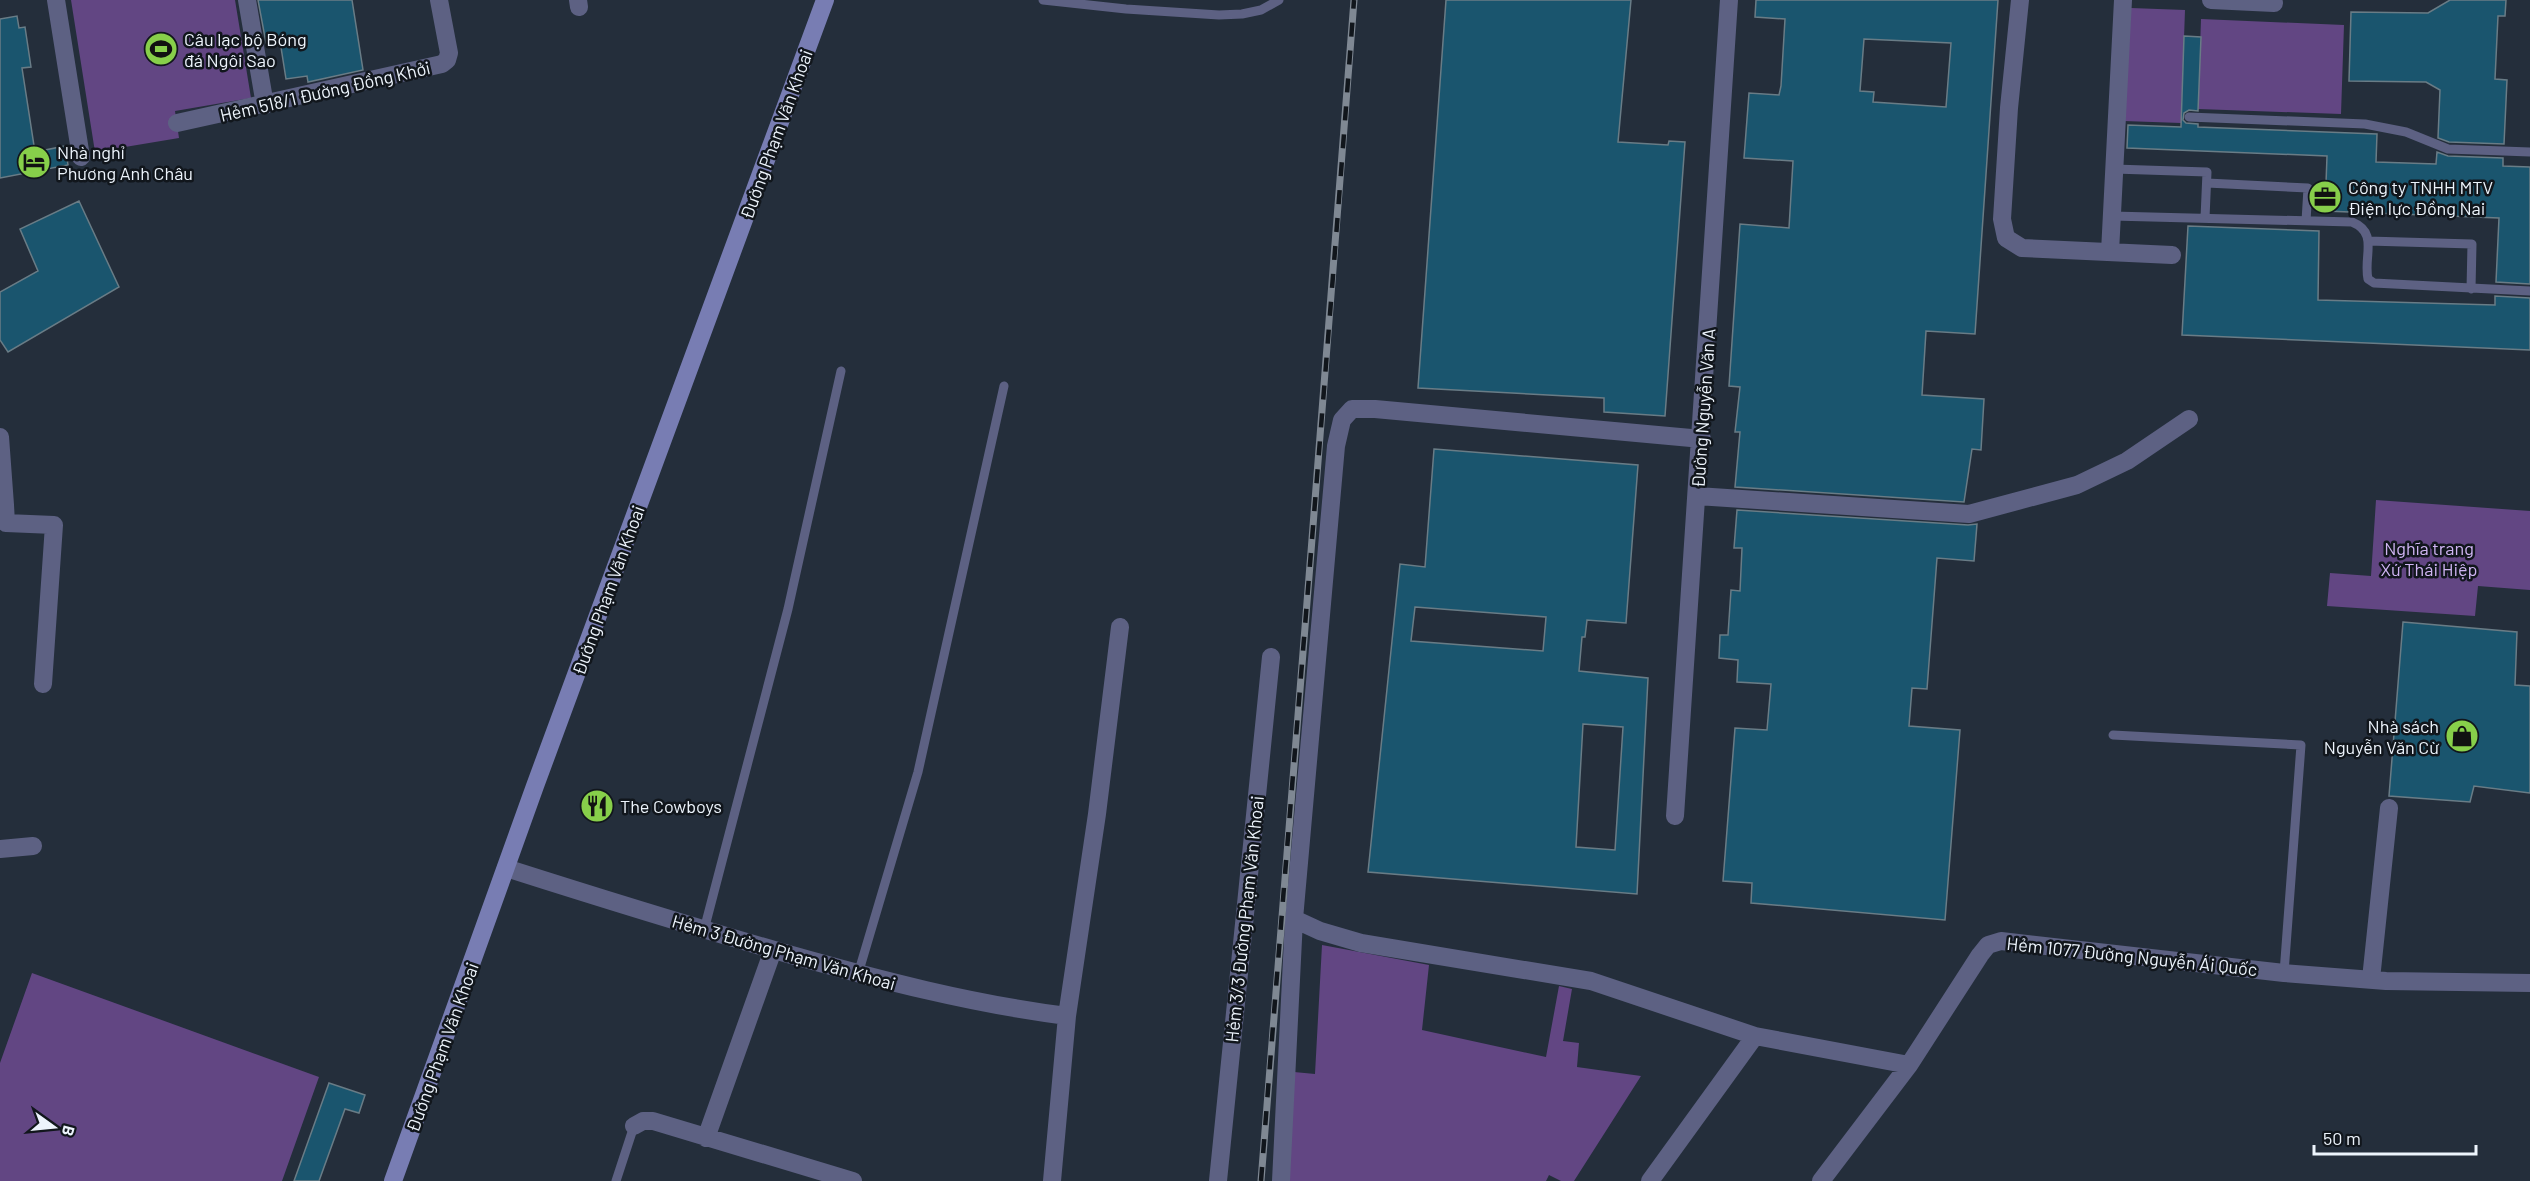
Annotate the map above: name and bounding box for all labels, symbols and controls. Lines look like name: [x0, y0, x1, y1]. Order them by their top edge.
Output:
place label: Câu lạc bộ Bóng đá Ngôi Sao: [184, 28, 307, 71]
sports icon: Câu lạc bộ Bóng đá Ngôi Sao: [143, 31, 179, 67]
street label: Đường Phạm Văn Khoai: [735, 46, 817, 222]
street label: Hẻm 518/1 Đường Đồng Khởi: [218, 56, 432, 126]
place label: Nhà nghỉ Phương Anh Châu: [57, 141, 193, 184]
hotel icon: Nhà nghỉ Phương Anh Châu: [16, 144, 52, 180]
place label: Công ty TNHH MTV Điện lực Đồng Nai: [2348, 176, 2494, 219]
office icon: Công ty TNHH MTV Điện lực Đồng Nai: [2307, 179, 2343, 215]
street label: Đường Nguyễn Văn A: [1686, 327, 1720, 488]
street label: Đường Phạm Văn Khoai: [567, 502, 649, 678]
park label: Nghĩa trang Xứ Thái Hiệp: [2380, 537, 2478, 580]
place label: Nhà sách Nguyễn Văn Cừ: [2324, 715, 2439, 758]
shop icon: Nhà sách Nguyễn Văn Cừ: [2444, 718, 2480, 754]
restaurant icon: The Cowboys: [579, 788, 615, 824]
place label: The Cowboys: [620, 795, 722, 817]
street label: Hẻm 3/3 Đường Phạm Văn Khoai: [1220, 795, 1268, 1043]
street label: Hẻm 3 Đường Phạm Văn Khoai: [670, 910, 898, 994]
street label: Hẻm 1077 Đường Nguyễn Ái Quốc: [2006, 932, 2258, 980]
street label: Đường Phạm Văn Khoai: [401, 959, 483, 1135]
north arrow: [24, 1097, 84, 1157]
scale bar: [2314, 1118, 2476, 1156]
text: B: [58, 1124, 79, 1138]
text: 50 m: [2323, 1127, 2361, 1149]

